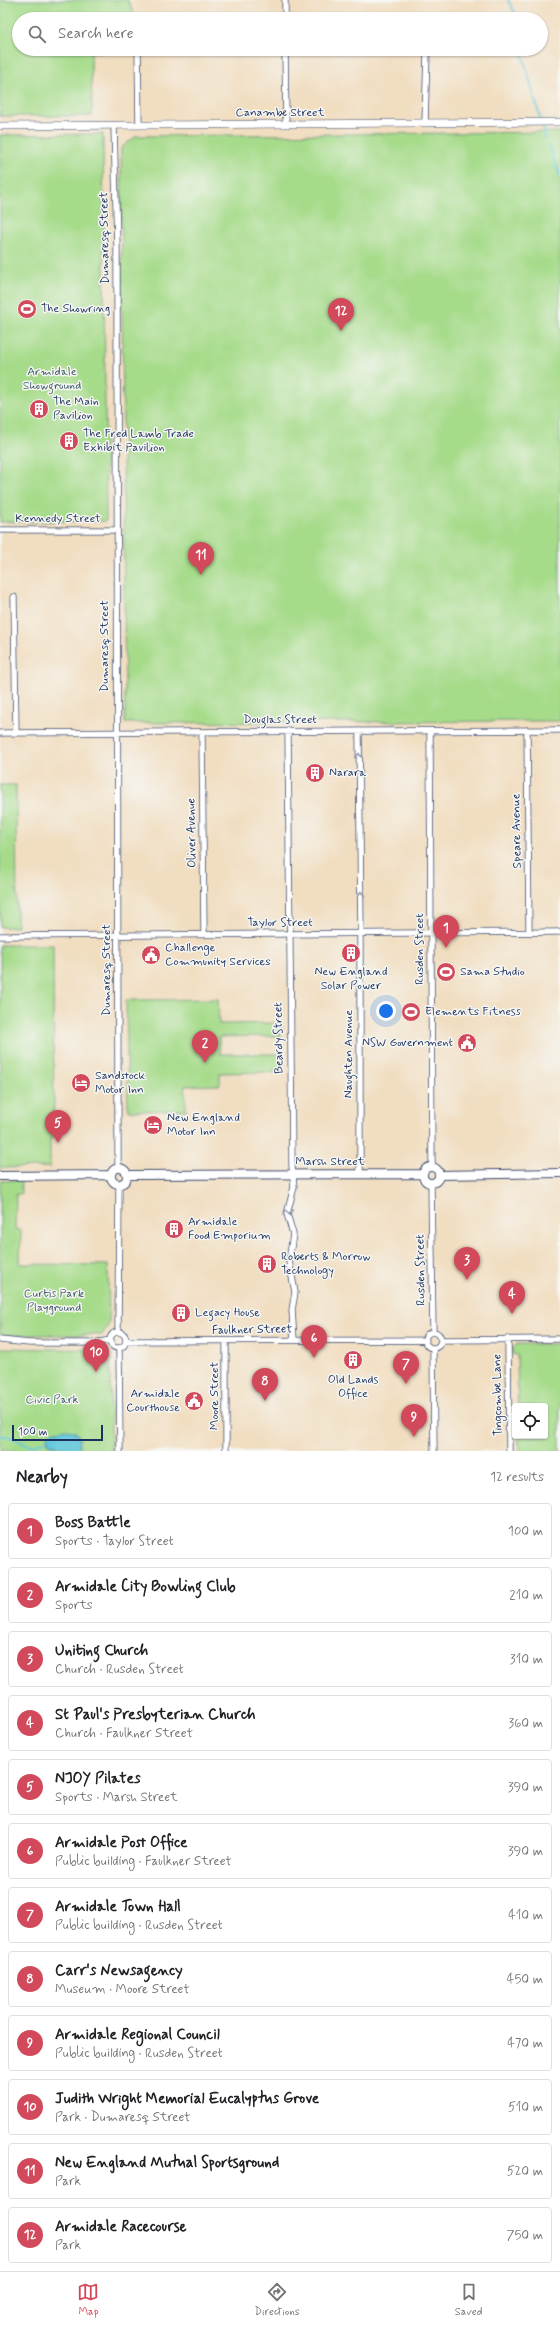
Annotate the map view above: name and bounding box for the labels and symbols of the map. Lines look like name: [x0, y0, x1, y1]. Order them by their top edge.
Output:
street label: Canambe Street: [235, 105, 325, 121]
street label: Dumaresq Street: [96, 192, 114, 284]
sports icon: The Showring: [16, 298, 38, 320]
pin: 12: [328, 298, 354, 331]
place label: The Showring: [41, 301, 110, 317]
park label: Armidale Showground: [23, 364, 81, 395]
place label: The Main Pavilion: [53, 394, 99, 424]
building icon: The Main Pavilion: [28, 398, 50, 420]
place label: The Fred Lamb Trade Exhibit Pavilion: [83, 426, 194, 456]
building icon: The Fred Lamb Trade Exhibit Pavilion: [58, 430, 80, 452]
street label: Kennedy Street: [15, 511, 101, 527]
pin: 11: [188, 542, 214, 575]
street label: Dumaresq Street: [97, 600, 113, 692]
street label: Douglas Street: [243, 712, 317, 729]
one-way arrow: [355, 753, 363, 759]
building icon: Narara: [304, 762, 326, 784]
place label: Narara: [329, 765, 367, 781]
street label: Speare Avenue: [508, 793, 526, 869]
street label: Oliver Avenue: [183, 798, 201, 868]
one-way arrow: [357, 891, 365, 897]
street label: Rusden Street: [412, 913, 428, 985]
street label: Taylor Street: [247, 915, 313, 931]
pin: 1: [433, 915, 459, 948]
street label: Dumaresq Street: [99, 924, 115, 1016]
place label: Challenge Community Services: [165, 940, 271, 970]
building icon: New England Solar Power: [340, 942, 362, 964]
public building icon: Challenge Community Services: [140, 944, 162, 966]
sports icon: Sama Studio: [435, 961, 457, 983]
place label: New England Solar Power: [315, 964, 388, 994]
place label: Sama Studio: [460, 964, 525, 980]
your location: [376, 1001, 396, 1021]
sports icon: Elements Fitness: [400, 1001, 422, 1023]
street label: Beardy Street: [270, 1002, 288, 1074]
place label: Elements Fitness: [425, 1004, 522, 1020]
street label: Naughten Avenue: [341, 1010, 358, 1098]
pin: 2: [192, 1030, 218, 1063]
public building icon: NSW Government: [456, 1032, 478, 1054]
place label: NSW Government: [362, 1035, 454, 1051]
place label: Sandstock Motor Inn: [95, 1068, 145, 1098]
hotel icon: Sandstock Motor Inn: [70, 1072, 92, 1094]
pin: 5: [45, 1110, 71, 1143]
place label: New England Motor Inn: [167, 1110, 240, 1140]
hotel icon: New England Motor Inn: [142, 1114, 164, 1136]
street label: Marsh Street: [295, 1154, 365, 1170]
one-way arrow: [285, 1210, 293, 1216]
place label: Armidale Food Emporium: [188, 1214, 271, 1244]
building icon: Armidale Food Emporium: [163, 1218, 185, 1240]
street label: Rusden Street: [412, 1234, 430, 1306]
pin: 3: [454, 1247, 480, 1280]
place label: Roberts & Morrow Technology: [281, 1249, 371, 1279]
building icon: Roberts & Morrow Technology: [256, 1253, 278, 1275]
pin: 4: [499, 1281, 525, 1314]
park label: Curtis Park Playground: [24, 1286, 84, 1316]
building icon: Legacy House: [170, 1302, 192, 1324]
place label: Legacy House: [195, 1305, 260, 1322]
street label: Faulkner Street: [212, 1321, 292, 1339]
pin: 6: [301, 1325, 327, 1358]
pin: 10: [83, 1339, 109, 1372]
building icon: Old Lands Office: [342, 1349, 364, 1371]
pin: 7: [393, 1351, 419, 1384]
street label: Tingcombe Lane: [489, 1354, 507, 1436]
street label: Moore Street: [207, 1362, 223, 1430]
pin: 8: [252, 1368, 278, 1401]
place label: Old Lands Office: [328, 1372, 379, 1402]
place label: Armidale Courthouse: [126, 1386, 180, 1416]
public building icon: Armidale Courthouse: [183, 1390, 205, 1412]
park label: Civic Park: [25, 1392, 79, 1408]
pin: 9: [401, 1404, 427, 1437]
scale bar: [12, 1423, 103, 1442]

